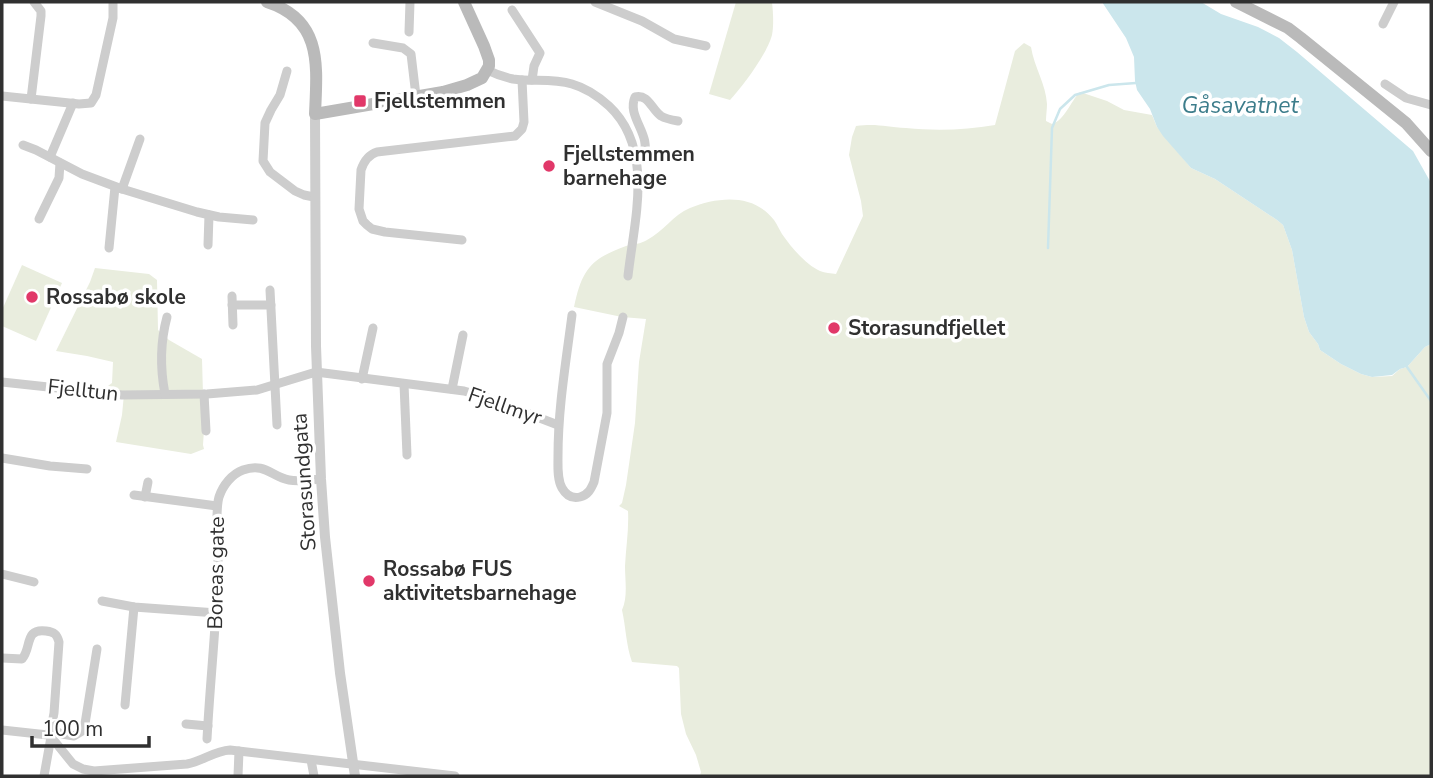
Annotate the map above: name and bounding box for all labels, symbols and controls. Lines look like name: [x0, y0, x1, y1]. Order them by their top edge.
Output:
place label: Fjellstemmen: [374, 87, 506, 115]
water label: Gåsavatnet: [1181, 90, 1300, 121]
marker: Fjellstemmen: [352, 93, 368, 109]
place label: Fjellstemmen barnehage: [563, 140, 695, 192]
marker: Fjellstemmen barnehage: [541, 158, 557, 174]
place label: Rossabø skole: [46, 283, 186, 311]
marker: Rossabø skole: [24, 289, 40, 305]
place label: Storasundfjellet: [848, 314, 1006, 342]
marker: Storasundfjellet: [826, 320, 842, 336]
street label: Fjelltun: [46, 372, 120, 408]
street label: Fjellmyr: [464, 380, 546, 432]
street label: Storasundgata: [285, 412, 323, 552]
street label: Boreas gate: [201, 516, 231, 630]
place label: Rossabø FUS aktivitetsbarnehage: [383, 555, 577, 607]
marker: Rossabø FUS aktivitetsbarnehage: [361, 573, 377, 589]
scale bar: [32, 704, 149, 748]
text: 100 m: [42, 715, 103, 743]

